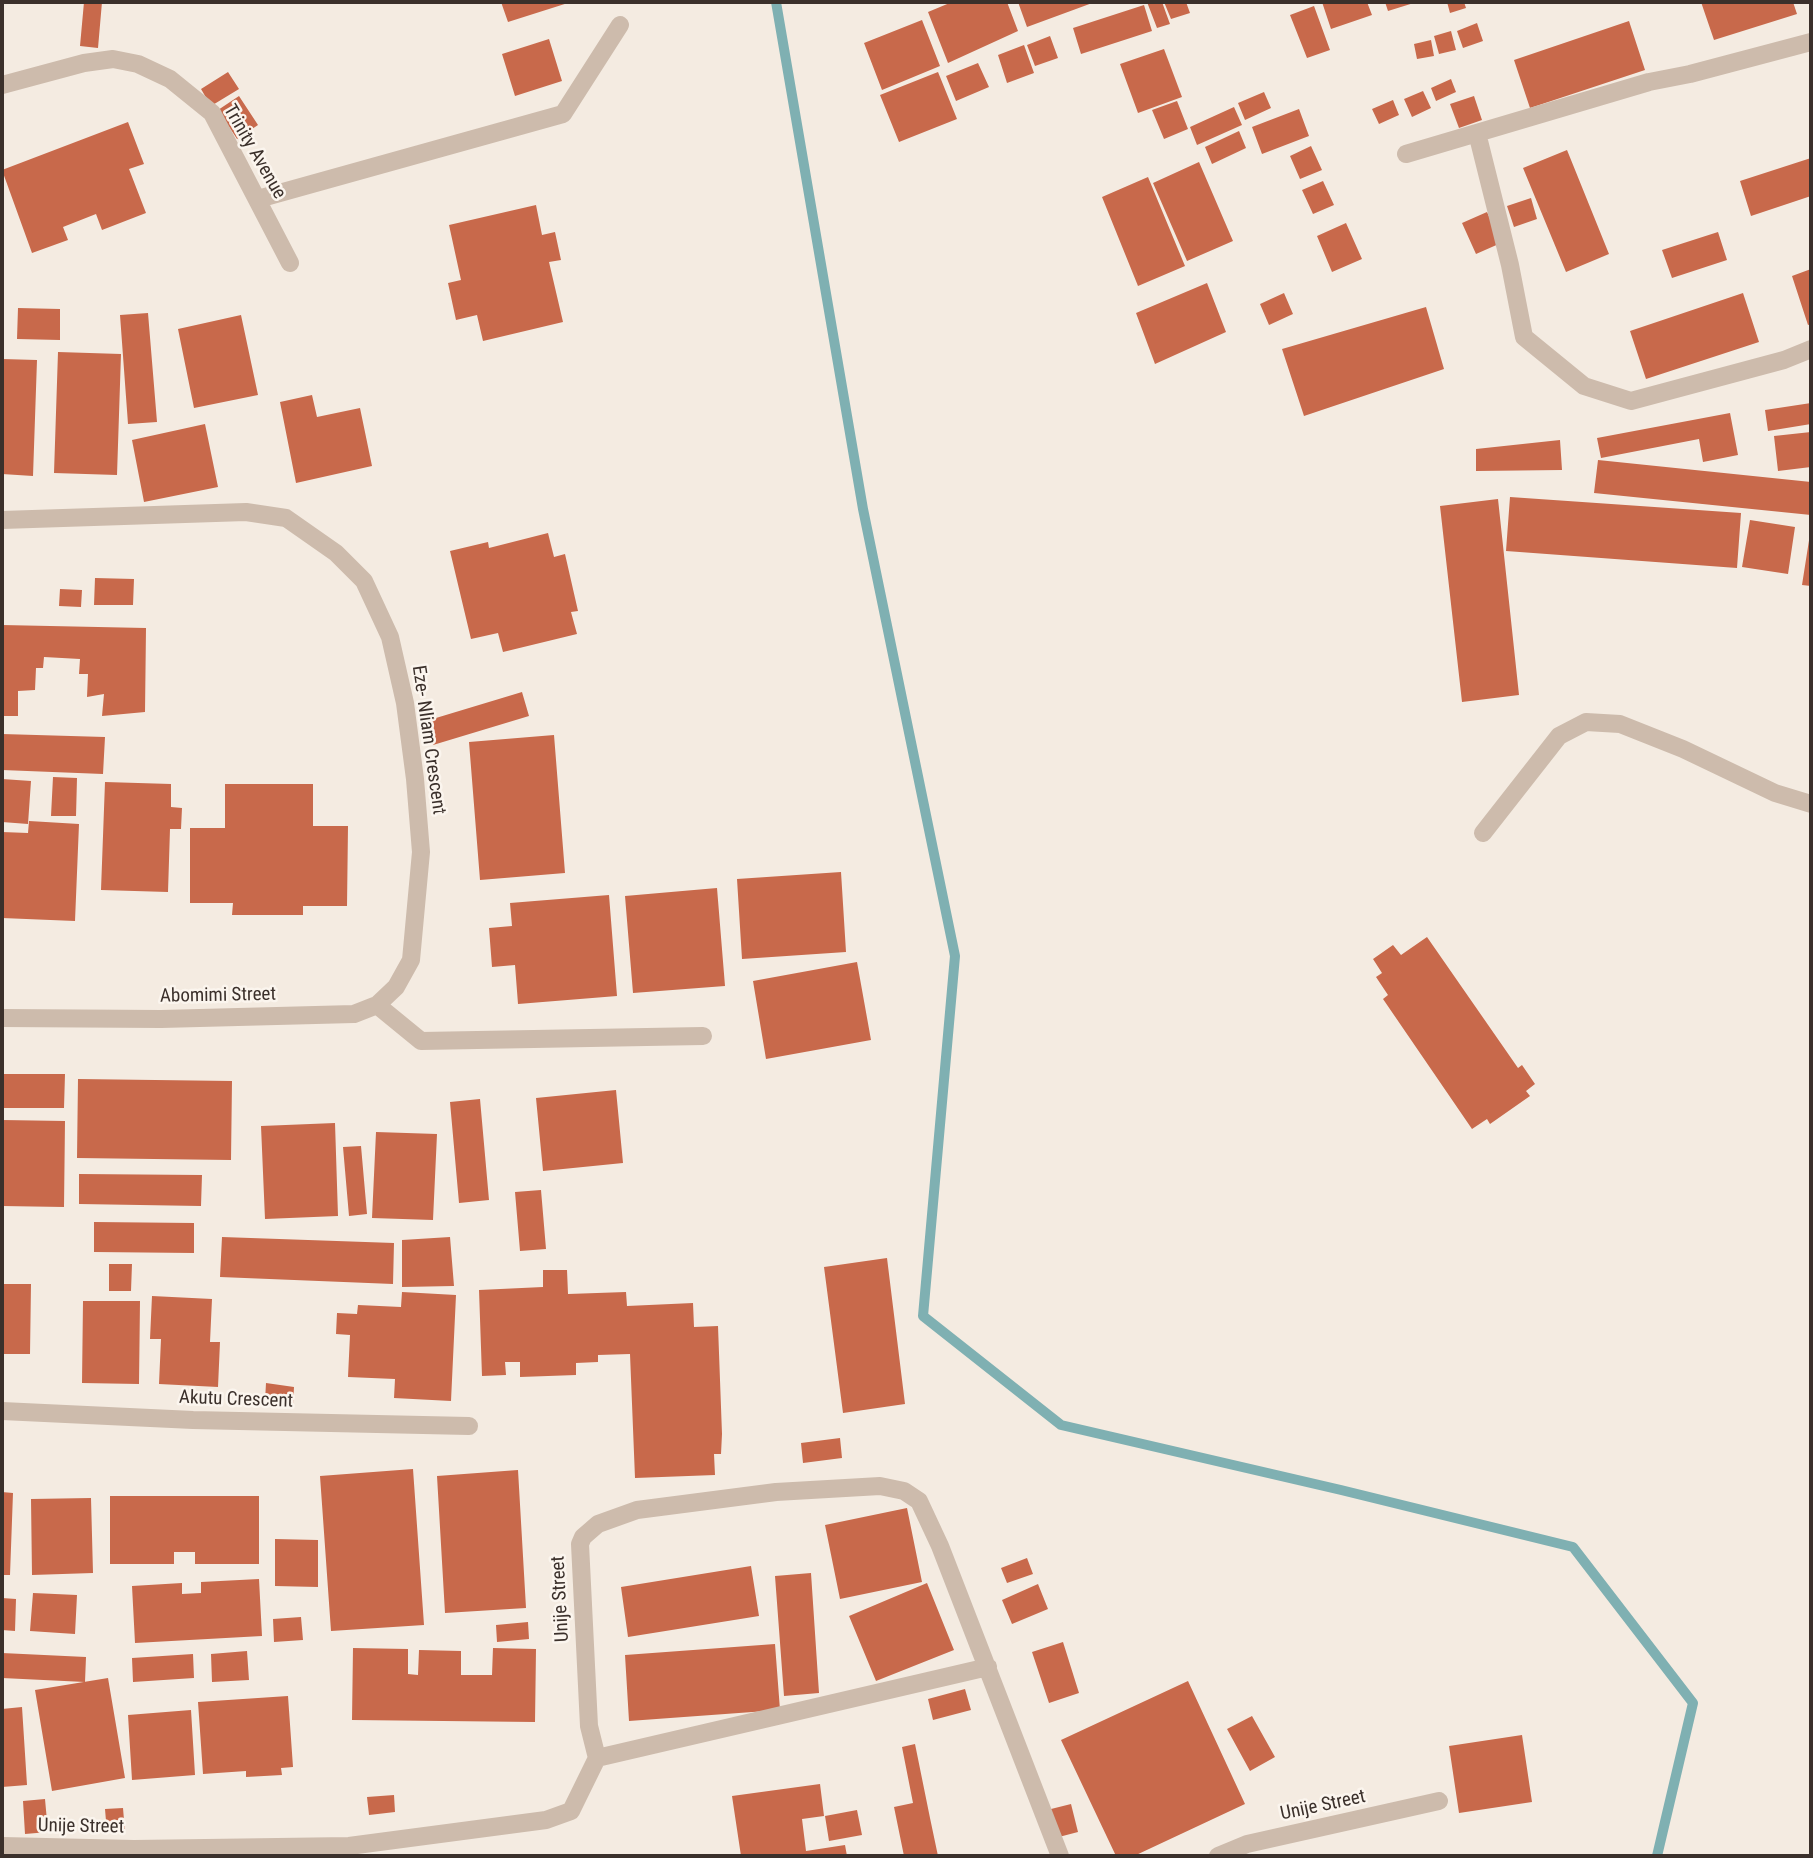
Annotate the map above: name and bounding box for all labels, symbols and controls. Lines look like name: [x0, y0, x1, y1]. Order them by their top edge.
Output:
street label: Trinity Avenue: [218, 101, 290, 203]
street label: Eze- Nliam Crescent: [406, 664, 450, 816]
street label: Abomimi Street: [160, 984, 276, 1008]
street label: Akutu Crescent: [178, 1387, 294, 1413]
street label: Unije Street: [547, 1555, 575, 1643]
street label: Unije Street: [1278, 1786, 1368, 1826]
street label: Unije Street: [38, 1815, 124, 1839]

